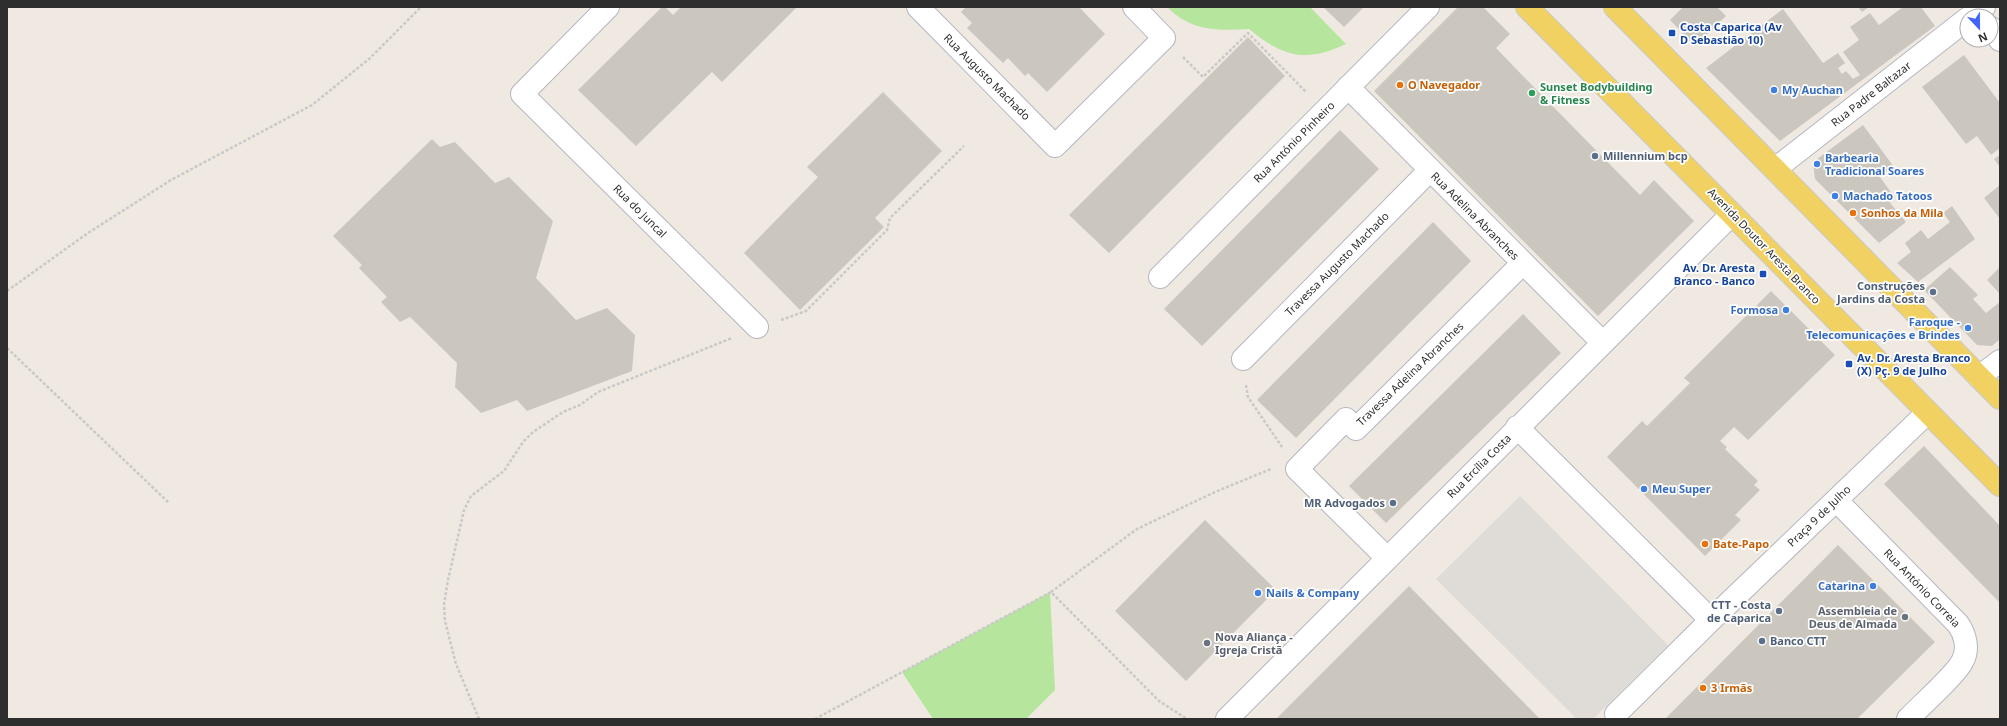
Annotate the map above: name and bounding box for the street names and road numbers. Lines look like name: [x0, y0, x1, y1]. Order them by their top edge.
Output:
street label: Rua Augusto Machado: [941, 30, 1034, 123]
street label: Rua Padre Baltazar: [1828, 57, 1914, 130]
street label: Rua António Pinheiro: [1250, 97, 1338, 186]
street label: Rua Adelina Abranches: [1428, 168, 1523, 263]
street label: Rua do Juncal: [610, 181, 670, 241]
street label: Avenida Doutor Aresta Branco: [1705, 184, 1824, 307]
street label: Travessa Augusto Machado: [1281, 208, 1392, 319]
street label: Travessa Adelina Abranches: [1353, 318, 1466, 429]
street label: Rua Ercília Costa: [1443, 430, 1514, 501]
street label: Praça 9 de Julho: [1784, 481, 1854, 550]
street label: Rua António Correia: [1881, 545, 1964, 630]

